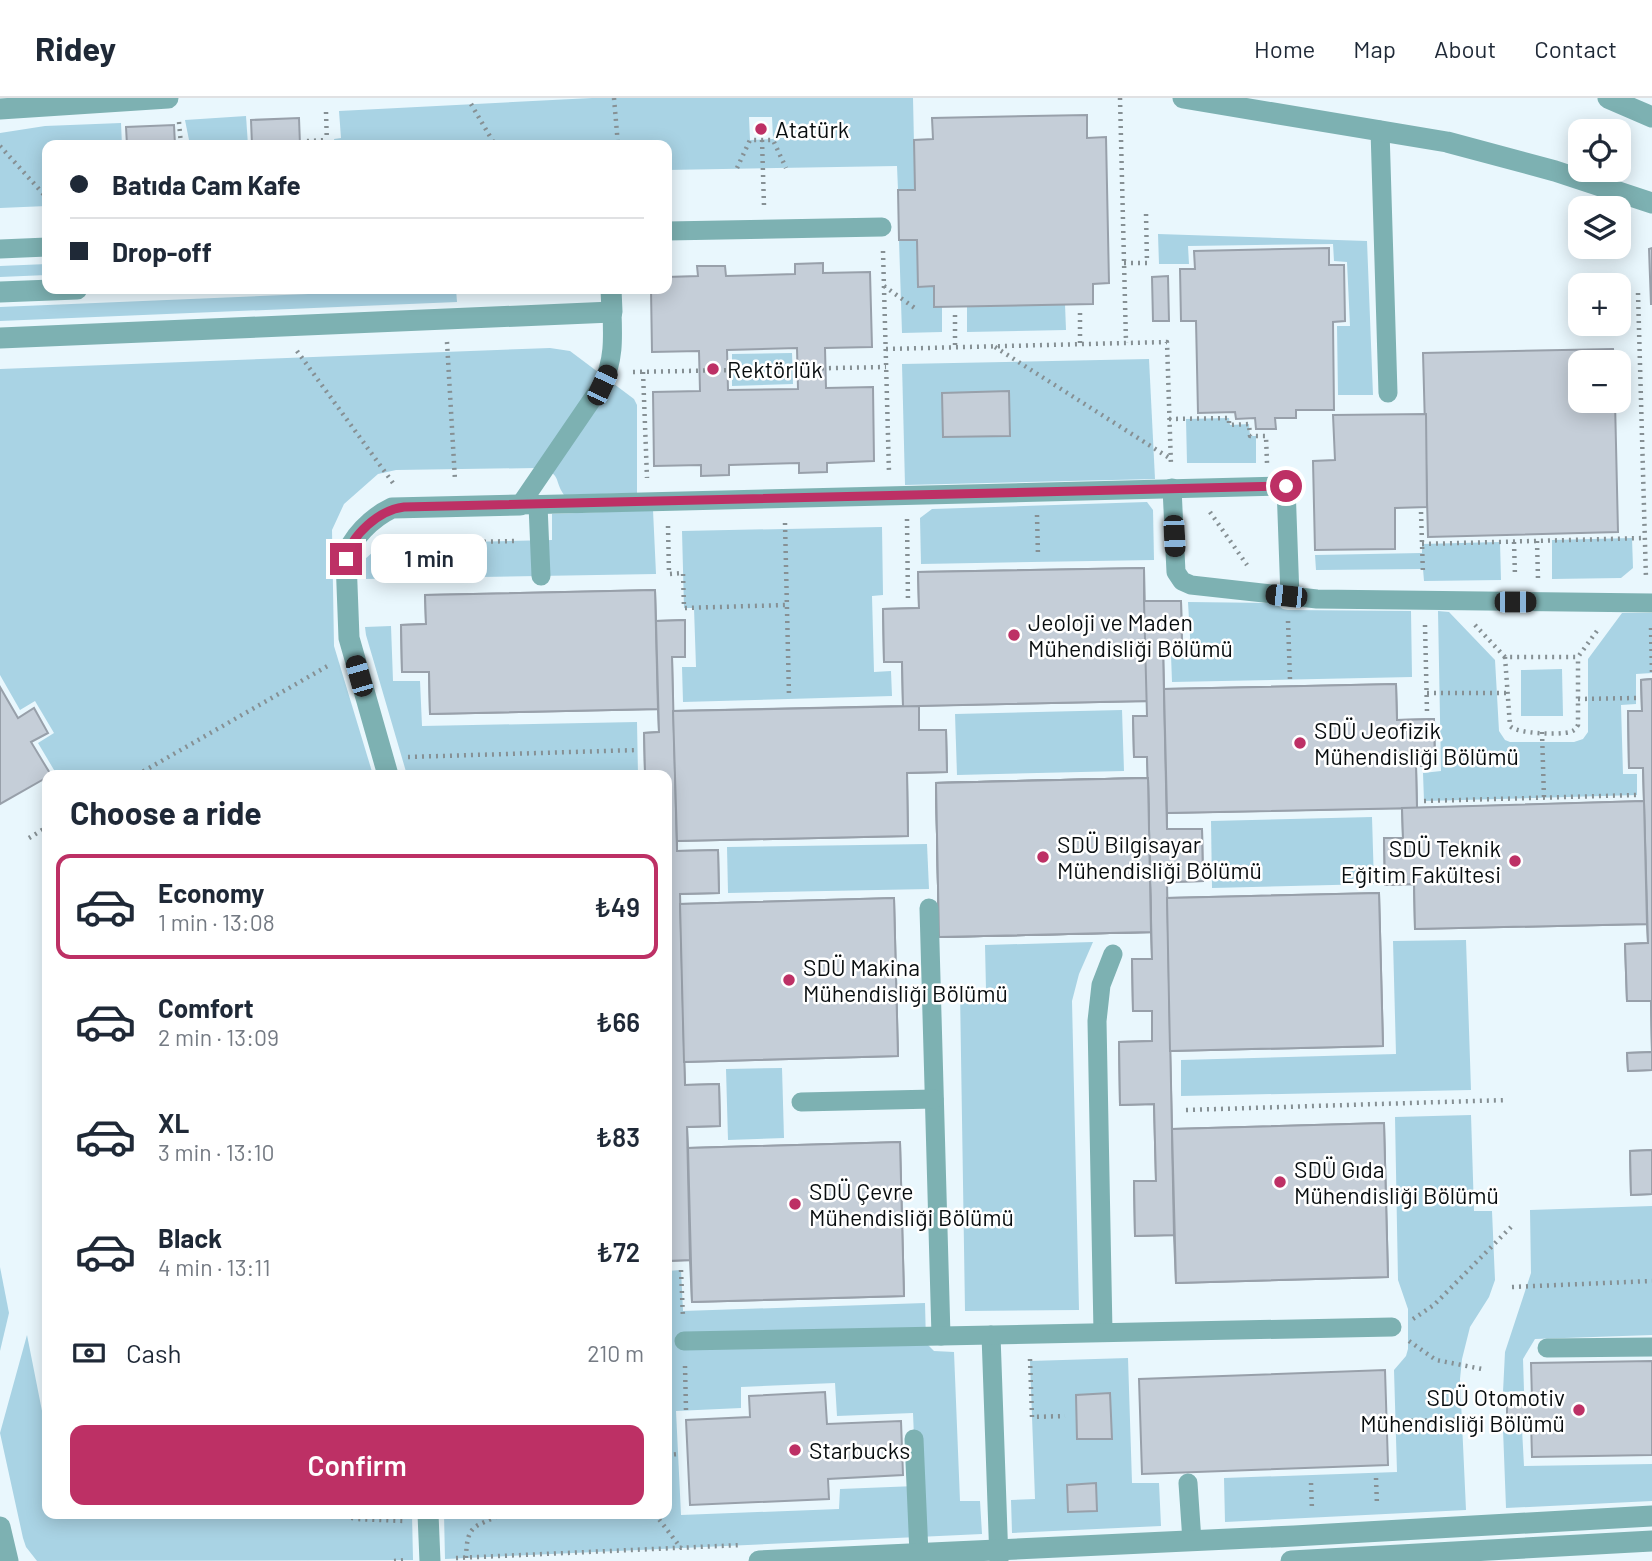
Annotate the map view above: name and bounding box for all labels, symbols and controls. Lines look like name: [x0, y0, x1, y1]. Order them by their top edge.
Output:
text: Ridey: [35, 28, 116, 68]
text: Home: [1254, 34, 1315, 63]
text: Map: [1353, 34, 1396, 63]
text: About: [1434, 34, 1496, 63]
text: Contact: [1534, 34, 1617, 63]
place label: Atatürk: [775, 115, 849, 143]
map controls: [1568, 119, 1631, 413]
button: locate: [1568, 119, 1631, 182]
marker: Atatürk: [753, 121, 769, 137]
text: Batıda Cam Kafe: [112, 169, 301, 200]
button: layers: [1568, 196, 1631, 259]
text: Drop-off: [112, 236, 212, 267]
button: +: [1568, 273, 1631, 336]
button: −: [1568, 350, 1631, 413]
place label: Rektörlük: [727, 355, 823, 383]
marker: Rektörlük: [705, 361, 721, 377]
car: [584, 362, 621, 408]
route start: [1270, 470, 1302, 502]
car: [1163, 514, 1186, 558]
callout: 1 min: [370, 534, 486, 584]
route end: [330, 543, 362, 575]
text: 1 min: [404, 544, 454, 572]
car: [1265, 583, 1308, 609]
car: [1495, 592, 1537, 613]
place label: Jeoloji ve Maden Mühendisliği Bölümü: [1028, 608, 1233, 662]
marker: Jeoloji ve Maden Mühendisliği Bölümü: [1006, 627, 1022, 643]
car: [344, 653, 375, 699]
place label: SDÜ Jeofizik Mühendisliği Bölümü: [1314, 716, 1519, 770]
marker: SDÜ Jeofizik Mühendisliği Bölümü: [1292, 735, 1308, 751]
text: Choose a ride: [70, 793, 262, 831]
place label: SDÜ Bilgisayar Mühendisliği Bölümü: [1057, 830, 1262, 884]
place label: SDÜ Teknik Eğitim Fakültesi: [1341, 834, 1501, 888]
marker: SDÜ Bilgisayar Mühendisliği Bölümü: [1035, 849, 1051, 865]
marker: SDÜ Teknik Eğitim Fakültesi: [1507, 853, 1523, 869]
icon: car: [74, 875, 137, 938]
text: Economy: [158, 877, 264, 908]
text: ₺49: [594, 891, 640, 922]
text: 1 min · 13:08: [158, 908, 275, 936]
place label: SDÜ Makina Mühendisliği Bölümü: [803, 953, 1008, 1007]
marker: SDÜ Makina Mühendisliği Bölümü: [781, 972, 797, 988]
icon: car: [74, 990, 137, 1053]
text: Comfort: [158, 992, 254, 1023]
text: ₺66: [596, 1006, 640, 1037]
text: 2 min · 13:09: [158, 1023, 279, 1051]
icon: car: [74, 1105, 137, 1168]
text: XL: [158, 1107, 189, 1138]
text: ₺83: [596, 1121, 640, 1152]
text: 3 min · 13:10: [158, 1138, 275, 1166]
place label: SDÜ Gıda Mühendisliği Bölümü: [1294, 1155, 1499, 1209]
marker: SDÜ Gıda Mühendisliği Bölümü: [1272, 1174, 1288, 1190]
place label: SDÜ Çevre Mühendisliği Bölümü: [809, 1177, 1014, 1231]
marker: SDÜ Çevre Mühendisliği Bölümü: [787, 1196, 803, 1212]
icon: car: [74, 1220, 137, 1283]
text: Black: [158, 1222, 222, 1253]
text: ₺72: [596, 1236, 640, 1267]
text: 4 min · 13:11: [158, 1253, 270, 1281]
icon: cash: [70, 1334, 108, 1372]
text: Cash: [126, 1337, 181, 1368]
text: 210 m: [587, 1339, 644, 1367]
place label: SDÜ Otomotiv Mühendisliği Bölümü: [1360, 1383, 1565, 1437]
marker: SDÜ Otomotiv Mühendisliği Bölümü: [1571, 1402, 1587, 1418]
button: Confirm: [70, 1425, 644, 1505]
place label: Starbucks: [809, 1436, 910, 1464]
marker: Starbucks: [787, 1442, 803, 1458]

